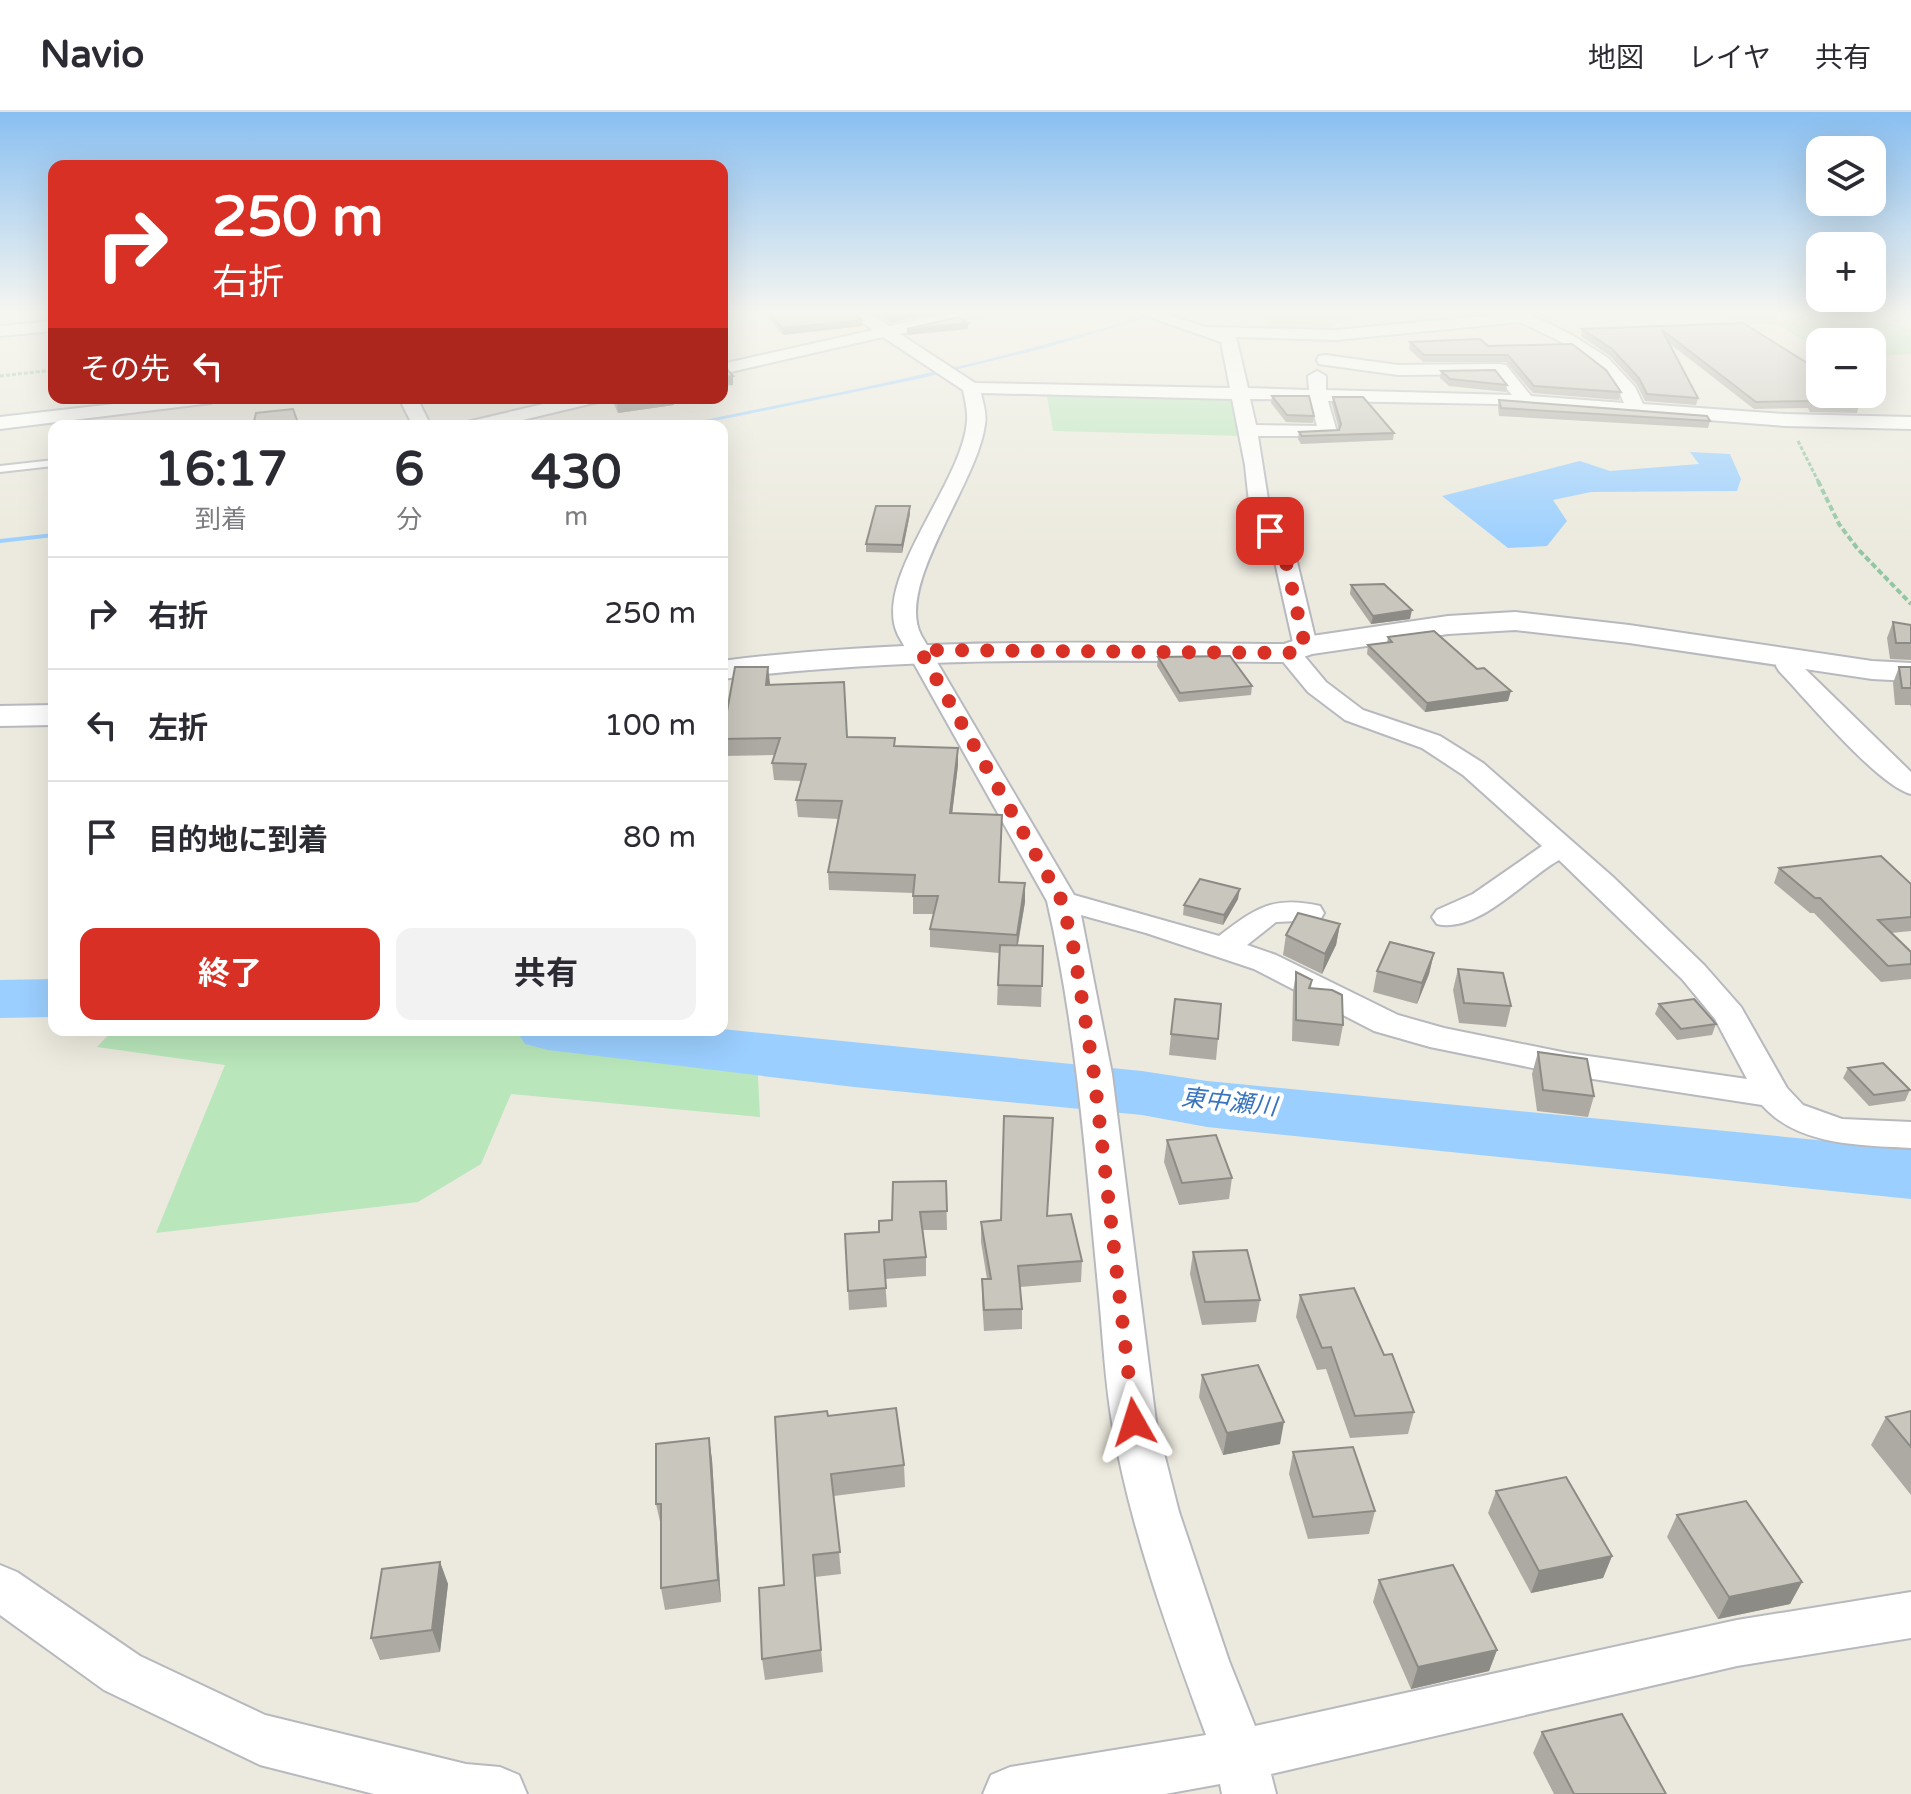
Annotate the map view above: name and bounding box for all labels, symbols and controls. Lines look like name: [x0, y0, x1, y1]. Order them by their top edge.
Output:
text: Navio: [40, 32, 144, 78]
text: 地図: [1588, 41, 1644, 75]
text: レイヤ: [1688, 41, 1771, 75]
text: 共有: [1815, 41, 1871, 75]
map controls: [1806, 136, 1886, 408]
button: layers: [1806, 136, 1886, 216]
text: 250 m: [212, 184, 383, 251]
icon: right: [80, 192, 184, 296]
button: +: [1806, 232, 1886, 312]
text: 右折: [212, 261, 284, 304]
button: −: [1806, 328, 1886, 408]
icon: left: [186, 344, 230, 388]
text: その先: [80, 351, 170, 388]
text: 16:17: [155, 441, 288, 499]
text: 6: [394, 441, 424, 499]
text: 430: [531, 444, 621, 502]
pin: [1236, 497, 1304, 565]
text: m: [564, 501, 588, 532]
text: 到着: [195, 504, 247, 535]
text: 分: [396, 504, 422, 535]
icon: arrive: [1248, 509, 1292, 553]
icon: right: [80, 591, 124, 635]
text: 250 m: [604, 595, 696, 632]
text: 右折: [148, 598, 208, 635]
icon: left: [80, 703, 124, 747]
text: 100 m: [604, 707, 696, 744]
text: 左折: [148, 710, 208, 747]
icon: arrive: [80, 815, 124, 859]
text: 80 m: [623, 819, 696, 856]
text: 目的地に到着: [148, 822, 328, 859]
button: 終了: [80, 928, 380, 1020]
button: 共有: [396, 928, 696, 1020]
water label: 東中瀬川: [1180, 1083, 1281, 1122]
position arrow: [1092, 1380, 1176, 1464]

